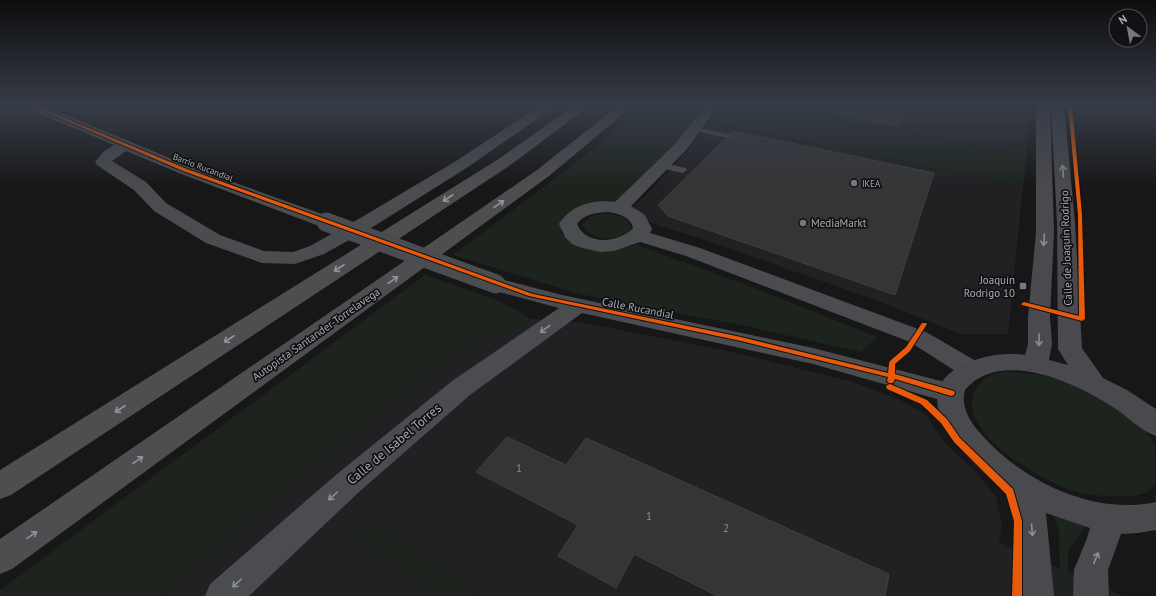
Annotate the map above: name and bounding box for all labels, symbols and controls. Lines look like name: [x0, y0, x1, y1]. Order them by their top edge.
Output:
north arrow: [1108, 8, 1148, 48]
text: N: [1116, 12, 1129, 27]
street label: Barrio Rucandial: [171, 151, 235, 184]
one-way arrow: [1059, 165, 1066, 178]
marker: IKEA: [849, 178, 859, 188]
place label: IKEA: [862, 178, 881, 189]
street label: Calle de Joaquín Rodrigo: [1057, 190, 1075, 306]
one-way arrow: [443, 194, 454, 202]
one-way arrow: [493, 200, 504, 209]
place label: MediaMarkt: [811, 216, 867, 230]
marker: MediaMarkt: [798, 218, 808, 228]
one-way arrow: [1041, 233, 1048, 246]
one-way arrow: [333, 265, 345, 273]
place label: Joaquín Rodrigo 10: [964, 273, 1015, 300]
one-way arrow: [387, 276, 398, 284]
marker: Joaquín Rodrigo 10: [1018, 281, 1028, 291]
street label: Autopista Santander-Torrelavega: [249, 284, 383, 384]
street label: Calle Rucandial: [601, 294, 676, 322]
one-way arrow: [540, 325, 551, 333]
one-way arrow: [1035, 333, 1043, 346]
one-way arrow: [223, 335, 235, 343]
street label: Calle de Isabel Torres: [343, 400, 445, 488]
one-way arrow: [115, 405, 126, 413]
one-way arrow: [132, 456, 143, 464]
house number: 1: [516, 461, 522, 475]
one-way arrow: [328, 491, 339, 500]
house number: 1: [646, 509, 652, 523]
house number: 2: [723, 521, 729, 535]
one-way arrow: [1028, 523, 1036, 536]
one-way arrow: [26, 531, 37, 539]
one-way arrow: [1093, 552, 1101, 564]
one-way arrow: [232, 578, 242, 588]

